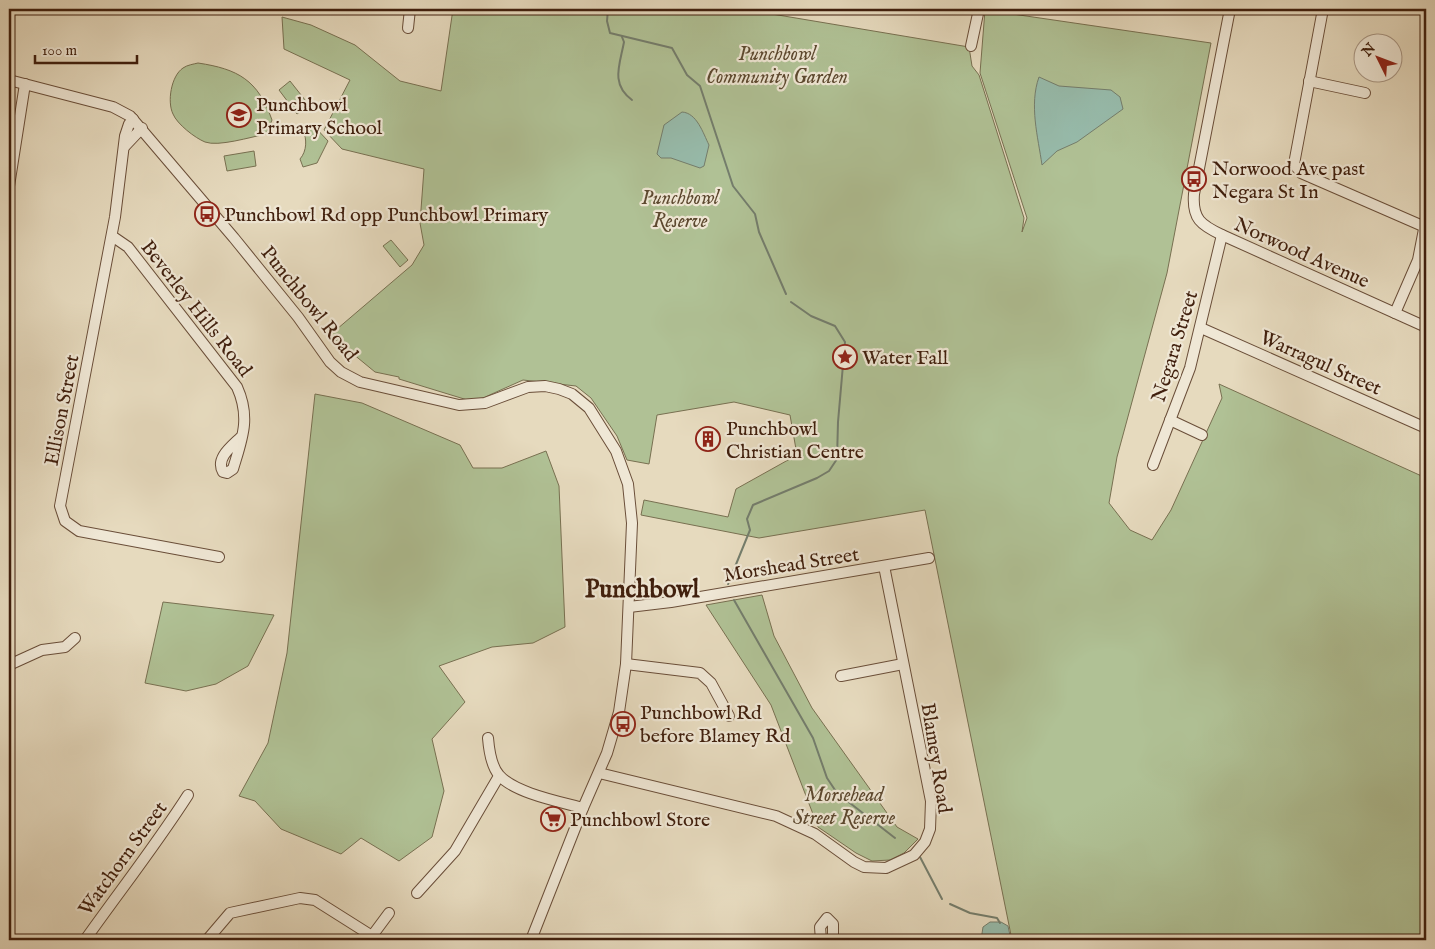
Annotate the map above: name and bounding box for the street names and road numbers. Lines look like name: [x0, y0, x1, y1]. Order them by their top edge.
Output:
street label: Norwood Avenue: [1230, 212, 1373, 294]
street label: Beverley Hills Road: [135, 236, 257, 383]
street label: Punchbowl Road: [255, 241, 363, 367]
street label: Negara Street: [1147, 287, 1204, 405]
street label: Warragul Street: [1256, 325, 1385, 401]
street label: Ellison Street: [39, 352, 86, 468]
street label: Morshead Street: [722, 542, 861, 589]
street label: Blamey Road: [914, 701, 957, 816]
street label: Watchorn Street: [73, 797, 173, 921]

